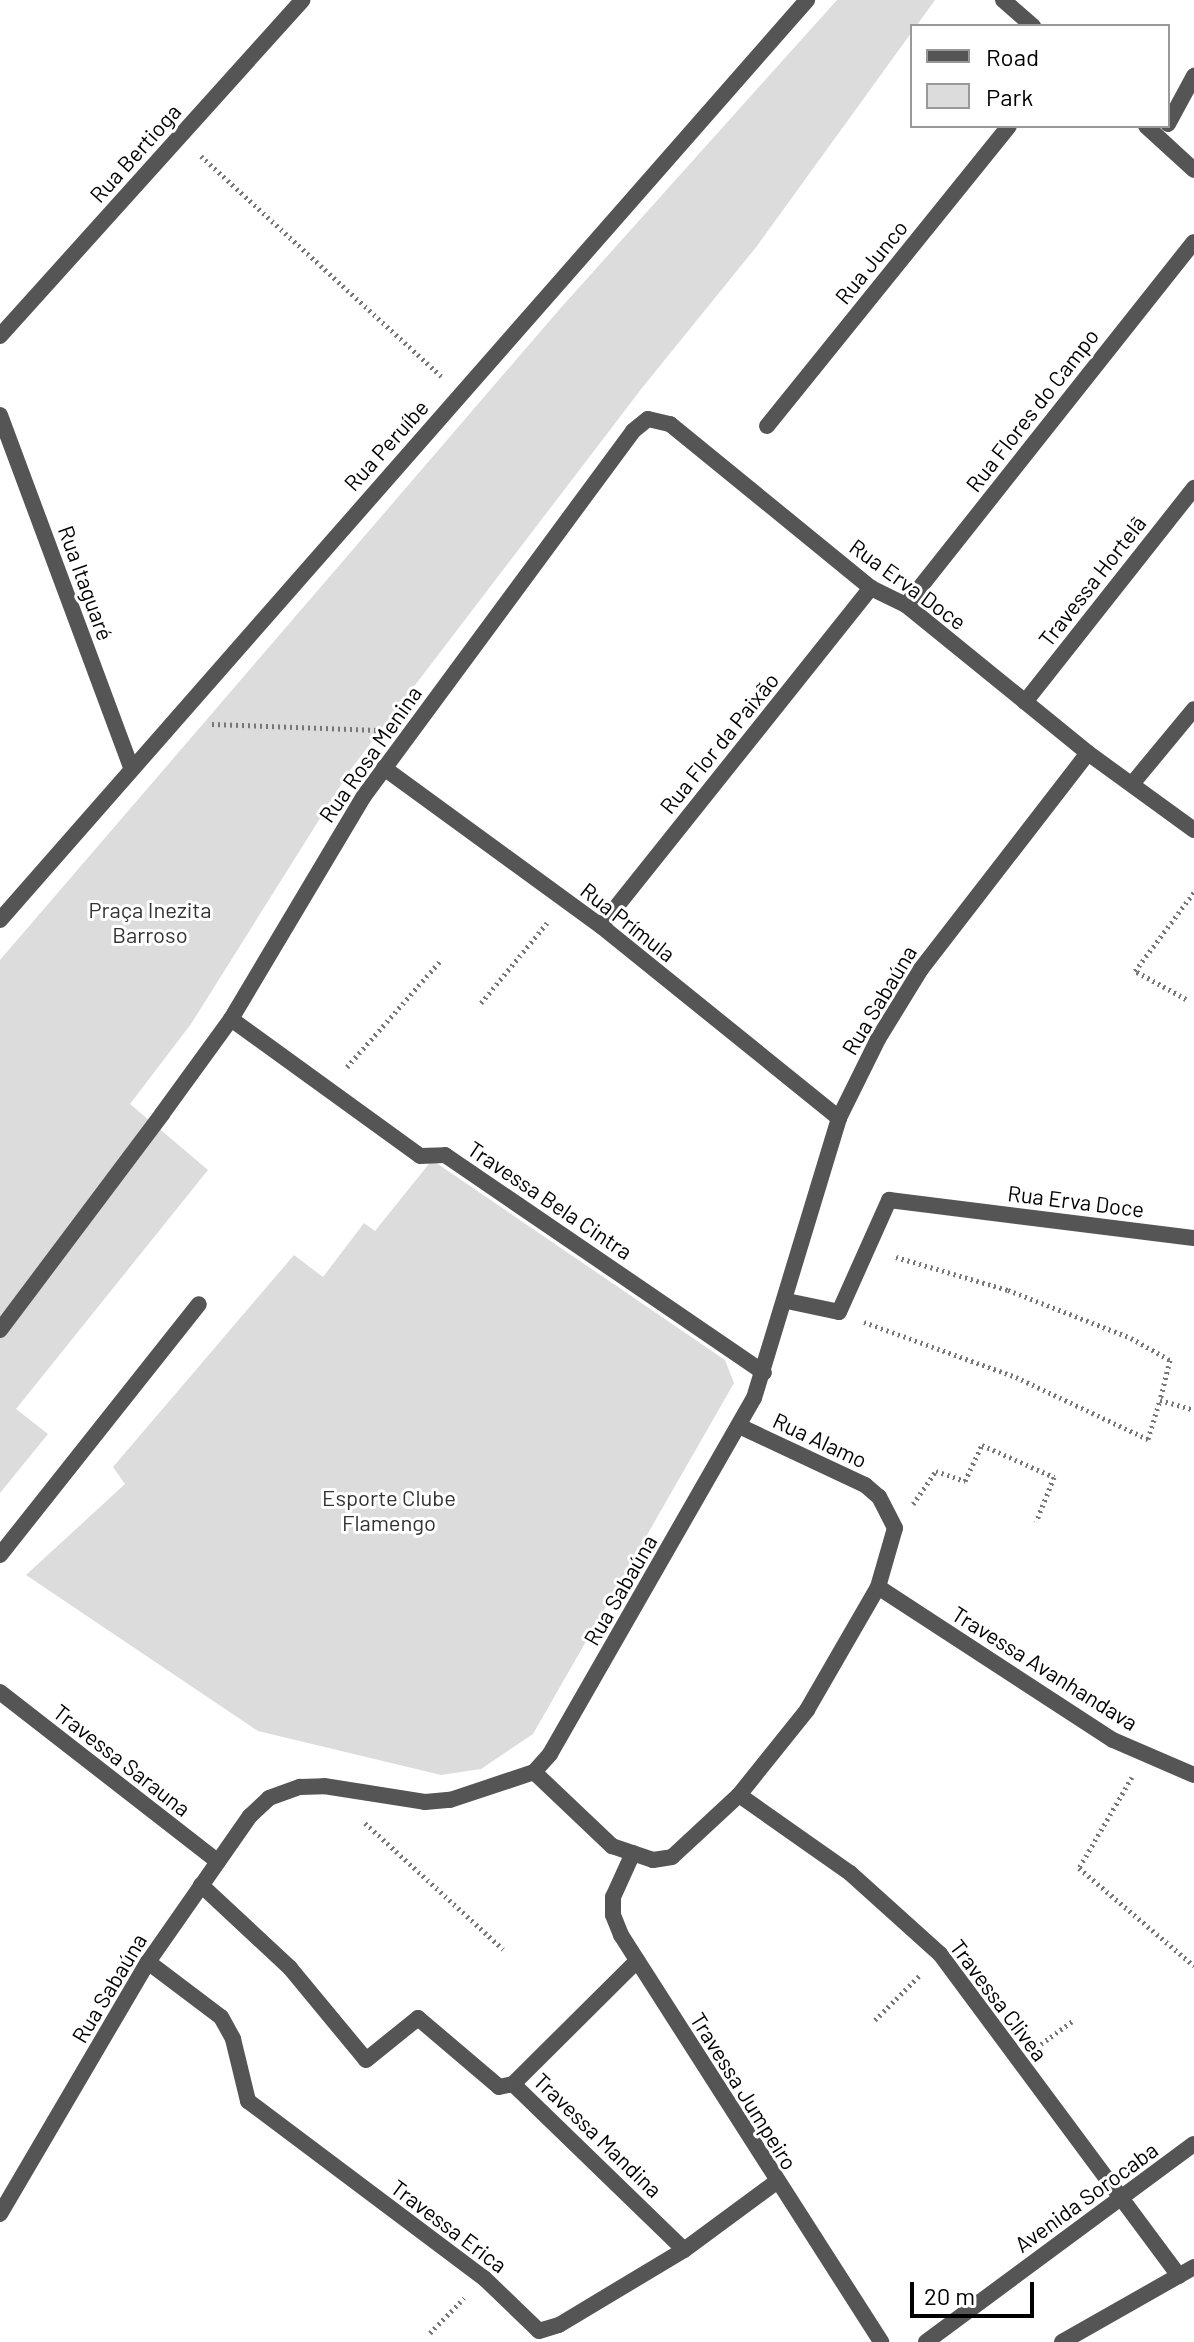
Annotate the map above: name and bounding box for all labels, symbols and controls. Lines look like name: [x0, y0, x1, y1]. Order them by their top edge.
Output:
legend: [910, 24, 1170, 128]
text: Road: [986, 42, 1039, 71]
text: Park: [986, 82, 1033, 111]
street label: Rua Bertioga: [84, 98, 186, 208]
street label: Rua Junco: [829, 215, 913, 309]
street label: Rua Flores do Campo: [960, 323, 1104, 497]
street label: Rua Peruíbe: [338, 394, 434, 496]
street label: Travessa Hortelã: [1033, 510, 1151, 652]
street label: Rua Itaguaré: [53, 522, 119, 644]
street label: Rua Erva Doce: [845, 533, 971, 635]
street label: Rua Flor da Paixão: [654, 667, 784, 819]
street label: Rua Rosa Menina: [313, 681, 427, 827]
street label: Rua Prímula: [575, 877, 681, 967]
park label: Praça Inezita Barroso: [88, 896, 212, 948]
street label: Rua Sabaúna: [836, 940, 922, 1060]
street label: Travessa Bela Cintra: [463, 1135, 637, 1265]
street label: Rua Erva Doce: [1006, 1180, 1146, 1222]
street label: Rua Alamo: [769, 1407, 871, 1473]
park label: Esporte Clube Flamengo: [322, 1484, 456, 1536]
street label: Rua Sabaúna: [578, 1530, 662, 1650]
street label: Travessa Avanhandava: [947, 1600, 1143, 1736]
street label: Travessa Sarauna: [48, 1698, 196, 1822]
street label: Rua Sabaúna: [66, 1928, 152, 2048]
street label: Travessa Clivea: [945, 1934, 1053, 2066]
street label: Travessa Jumpeiro: [685, 2008, 803, 2174]
street label: Travessa Mandina: [528, 2067, 668, 2203]
street label: Avenida Sorocaba: [1009, 2136, 1163, 2258]
street label: Travessa Erica: [386, 2174, 512, 2278]
scale bar: [914, 2266, 1038, 2316]
text: 20 m: [924, 2281, 975, 2310]

